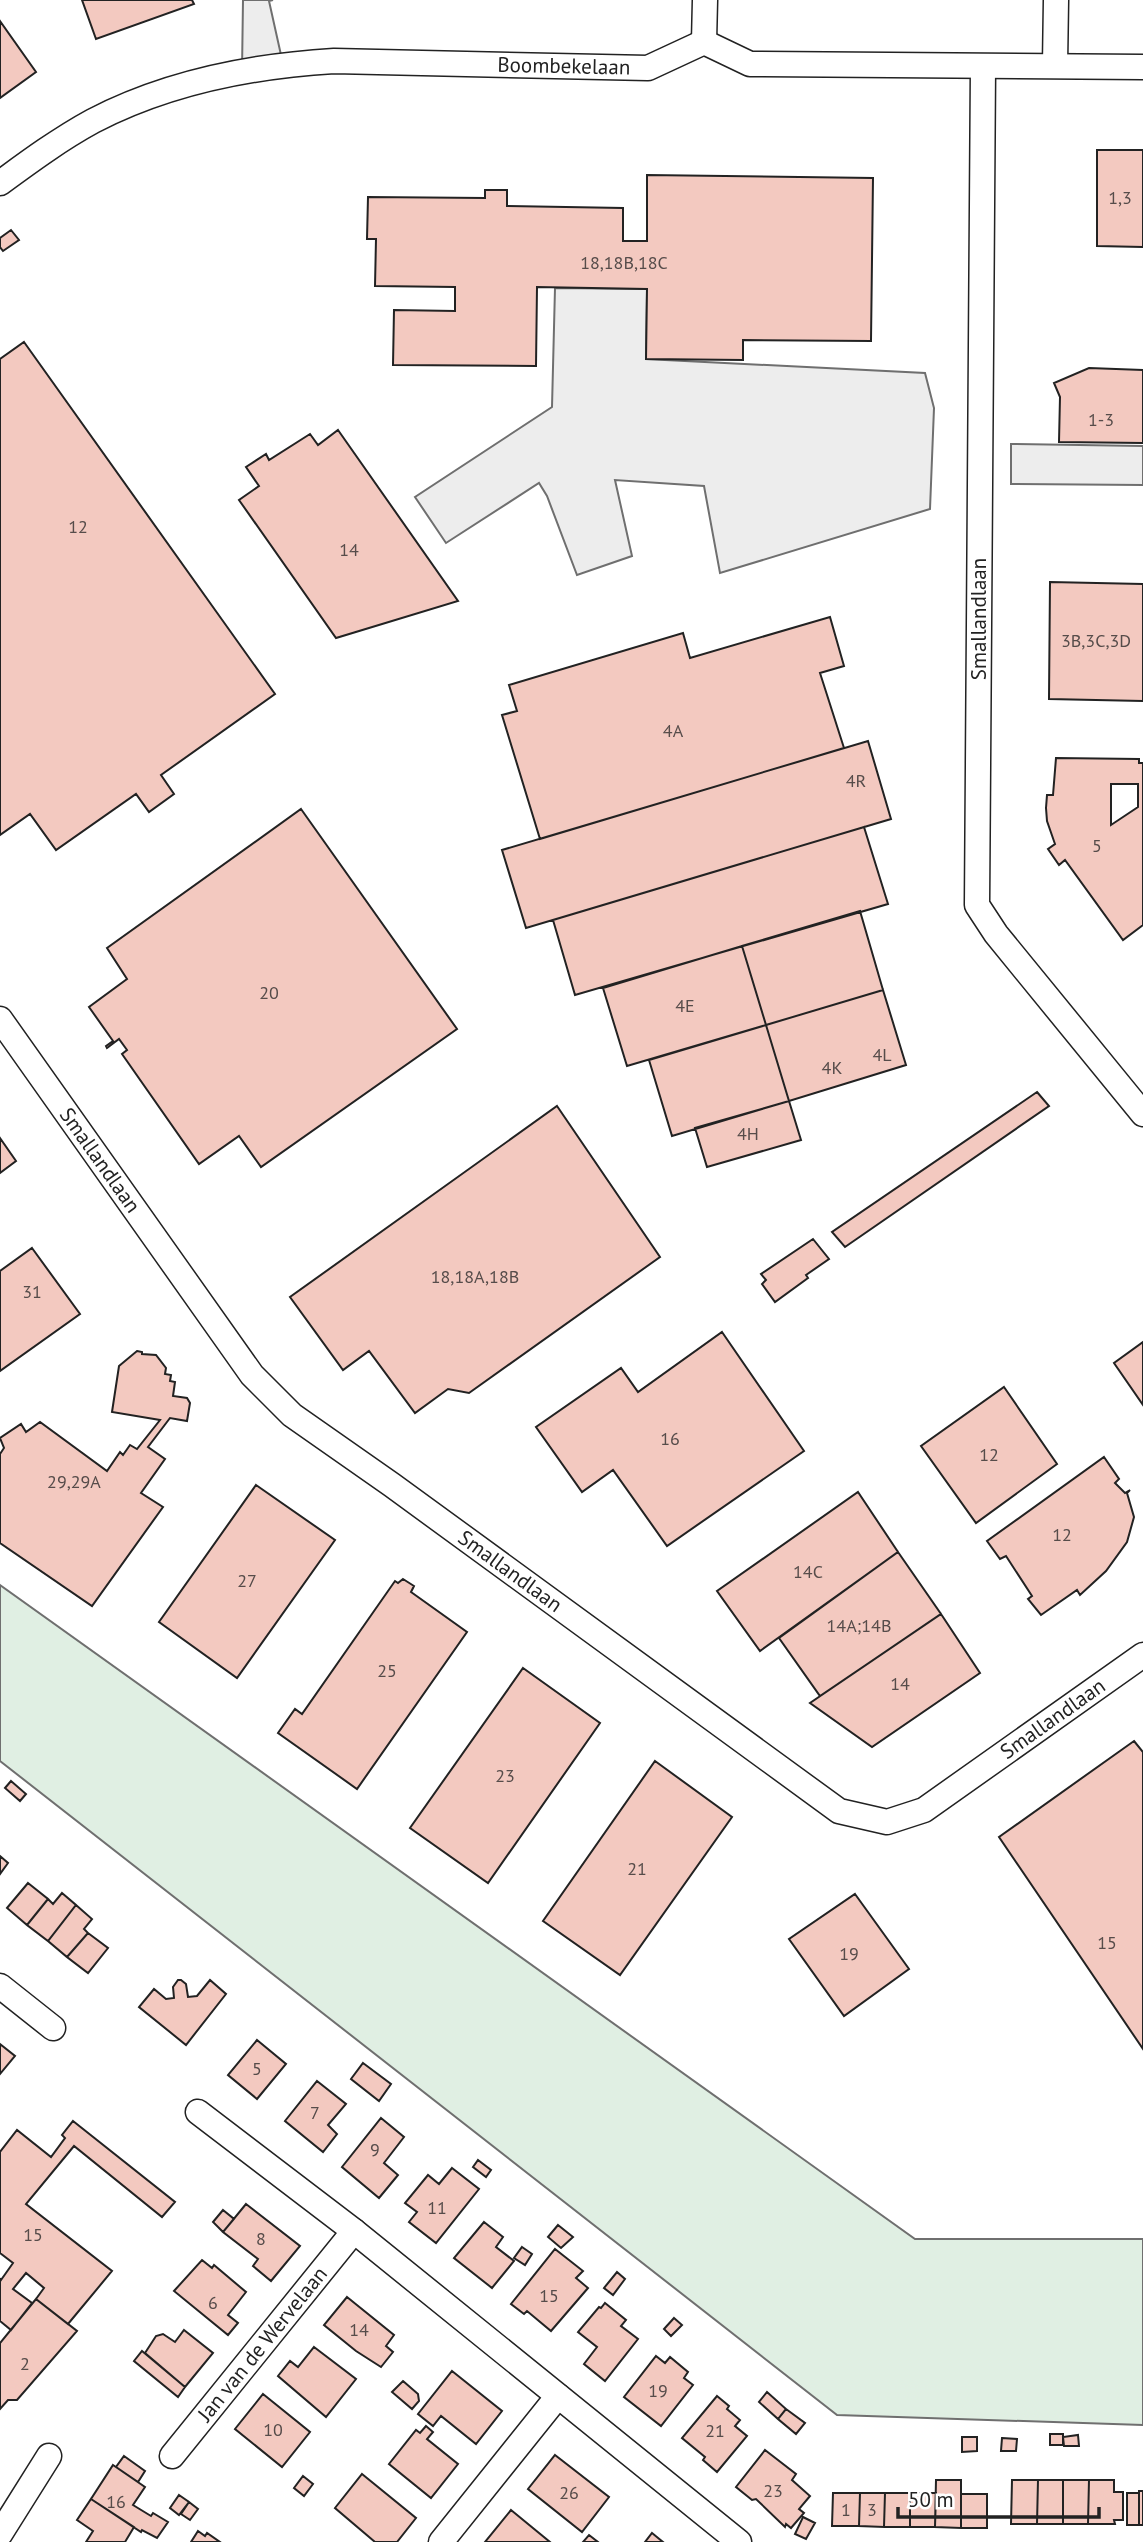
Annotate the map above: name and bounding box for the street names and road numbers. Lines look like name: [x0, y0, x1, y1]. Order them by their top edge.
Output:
street label: Boombekelaan: [497, 51, 631, 81]
street label: Smallandlaan: [965, 558, 992, 680]
street label: Smallandlaan: [54, 1102, 147, 1218]
street label: Smallandlaan: [453, 1524, 568, 1618]
street label: Smallandlaan: [995, 1672, 1110, 1765]
street label: Jan van de Wervelaan: [191, 2261, 333, 2427]

